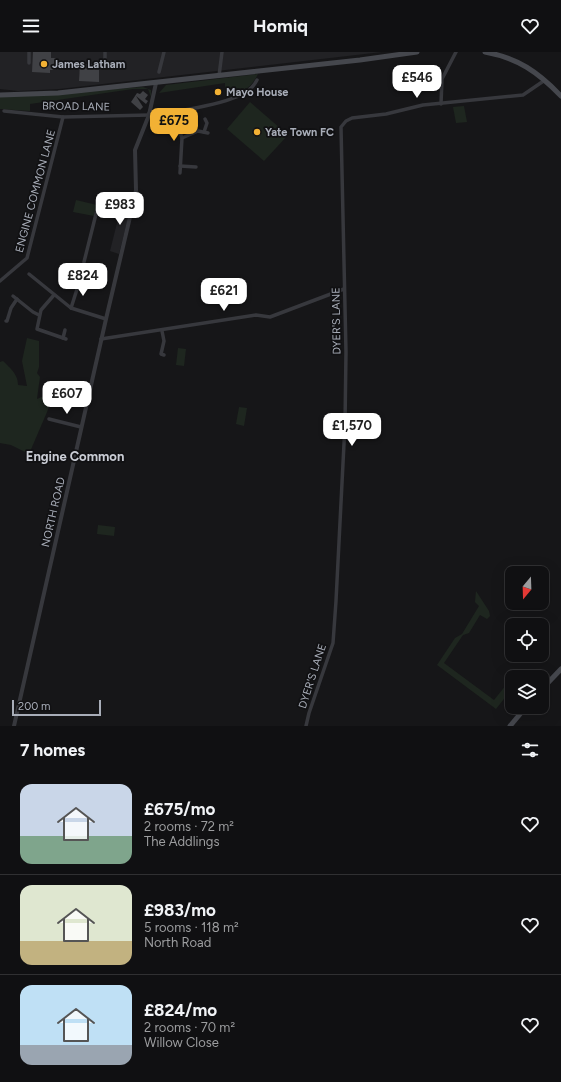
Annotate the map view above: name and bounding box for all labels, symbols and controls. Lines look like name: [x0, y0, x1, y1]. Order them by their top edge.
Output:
icon: menu: [20, 15, 42, 37]
text: Homiq: [253, 15, 308, 37]
icon: heart: [519, 15, 541, 37]
place label: James Latham: [52, 58, 126, 71]
marker: James Latham: [39, 59, 49, 69]
pin: £546: [393, 65, 441, 99]
text: £546: [401, 70, 433, 85]
place label: Mayo House: [226, 86, 288, 99]
marker: Mayo House: [213, 87, 223, 97]
street label: BROAD LANE: [42, 99, 110, 114]
pin: £675: [150, 108, 198, 142]
text: £675: [159, 113, 189, 128]
place label: Yate Town FC: [265, 126, 334, 139]
marker: Yate Town FC: [252, 127, 262, 137]
street label: ENGINE COMMON LANE: [13, 128, 58, 254]
pin: £983: [96, 192, 144, 226]
text: £983: [105, 197, 135, 212]
pin: £824: [59, 263, 107, 297]
text: £824: [67, 268, 99, 283]
pin: £621: [200, 278, 248, 312]
text: £621: [210, 283, 238, 298]
street label: DYER'S LANE: [329, 287, 344, 355]
pin: £607: [43, 381, 91, 415]
text: £607: [52, 386, 82, 401]
pin: £1,570: [319, 413, 385, 447]
text: £1,570: [332, 418, 372, 433]
district label: Engine Common: [26, 449, 124, 464]
street label: NORTH ROAD: [39, 475, 68, 548]
north arrow: [505, 566, 549, 610]
map controls: [505, 566, 549, 714]
button: locate: [505, 618, 549, 662]
street label: DYER'S LANE: [296, 642, 329, 710]
button: layers: [505, 670, 549, 714]
scale bar: [12, 698, 101, 717]
text: 200 m: [18, 700, 50, 713]
icon: filters: [519, 739, 541, 761]
text: 7 homes: [20, 740, 85, 760]
text: £675/mo: [144, 799, 215, 819]
icon: home: [52, 800, 100, 848]
icon: heart: [519, 813, 541, 835]
text: 2 rooms · 72 m²: [144, 819, 234, 834]
text: The Addlings: [144, 834, 220, 849]
text: £983/mo: [144, 900, 216, 920]
icon: home: [52, 901, 100, 949]
icon: heart: [519, 914, 541, 936]
text: 5 rooms · 118 m²: [144, 920, 239, 935]
text: North Road: [144, 935, 211, 950]
text: £824/mo: [144, 1000, 217, 1020]
icon: home: [52, 1001, 100, 1049]
icon: heart: [519, 1014, 541, 1036]
text: 2 rooms · 70 m²: [144, 1020, 235, 1035]
text: Willow Close: [144, 1035, 219, 1050]

